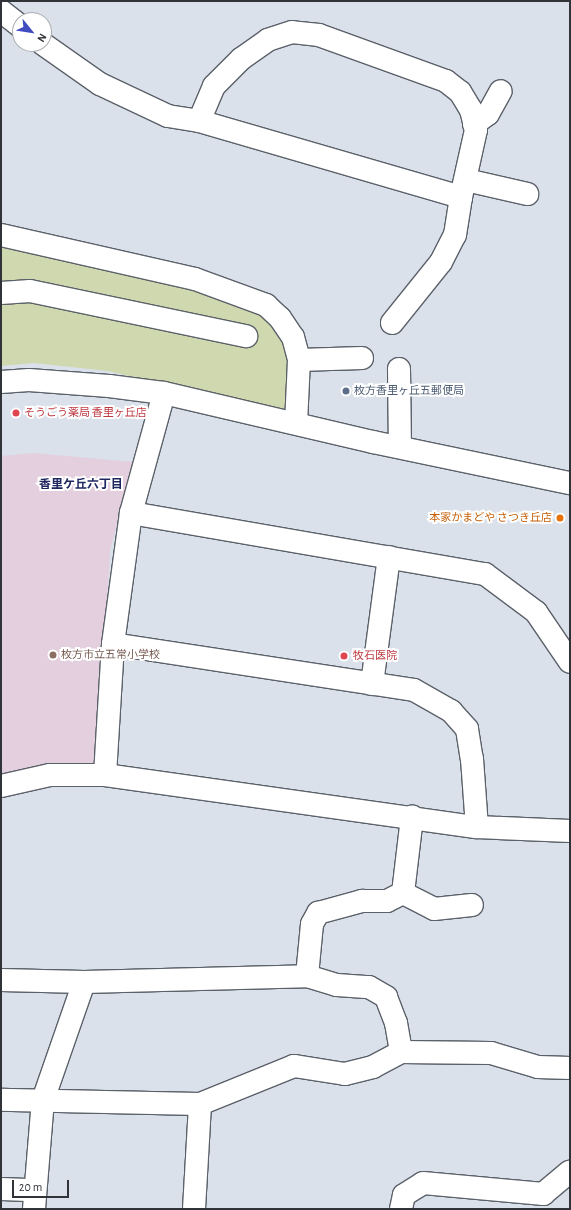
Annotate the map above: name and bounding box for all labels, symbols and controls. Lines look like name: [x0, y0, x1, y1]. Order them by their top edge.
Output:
north arrow: [12, 12, 52, 52]
text: N: [35, 32, 49, 44]
place label: 枚方香里ヶ丘五郵便局: [354, 384, 464, 398]
marker: 枚方香里ヶ丘五郵便局: [341, 386, 351, 396]
place label: そうごう薬局 香里ヶ丘店: [24, 406, 147, 420]
marker: そうごう薬局 香里ヶ丘店: [11, 408, 21, 418]
district label: 香里ケ丘六丁目: [39, 478, 123, 492]
place label: 本家かまどや さつき丘店: [429, 511, 552, 525]
marker: 本家かまどや さつき丘店: [555, 513, 565, 523]
place label: 枚方市立五常小学校: [61, 648, 160, 662]
place label: 牧石医院: [353, 649, 397, 663]
marker: 枚方市立五常小学校: [48, 650, 58, 660]
marker: 牧石医院: [338, 650, 350, 662]
scale bar: [14, 1172, 71, 1198]
text: 20 m: [19, 1181, 42, 1193]

